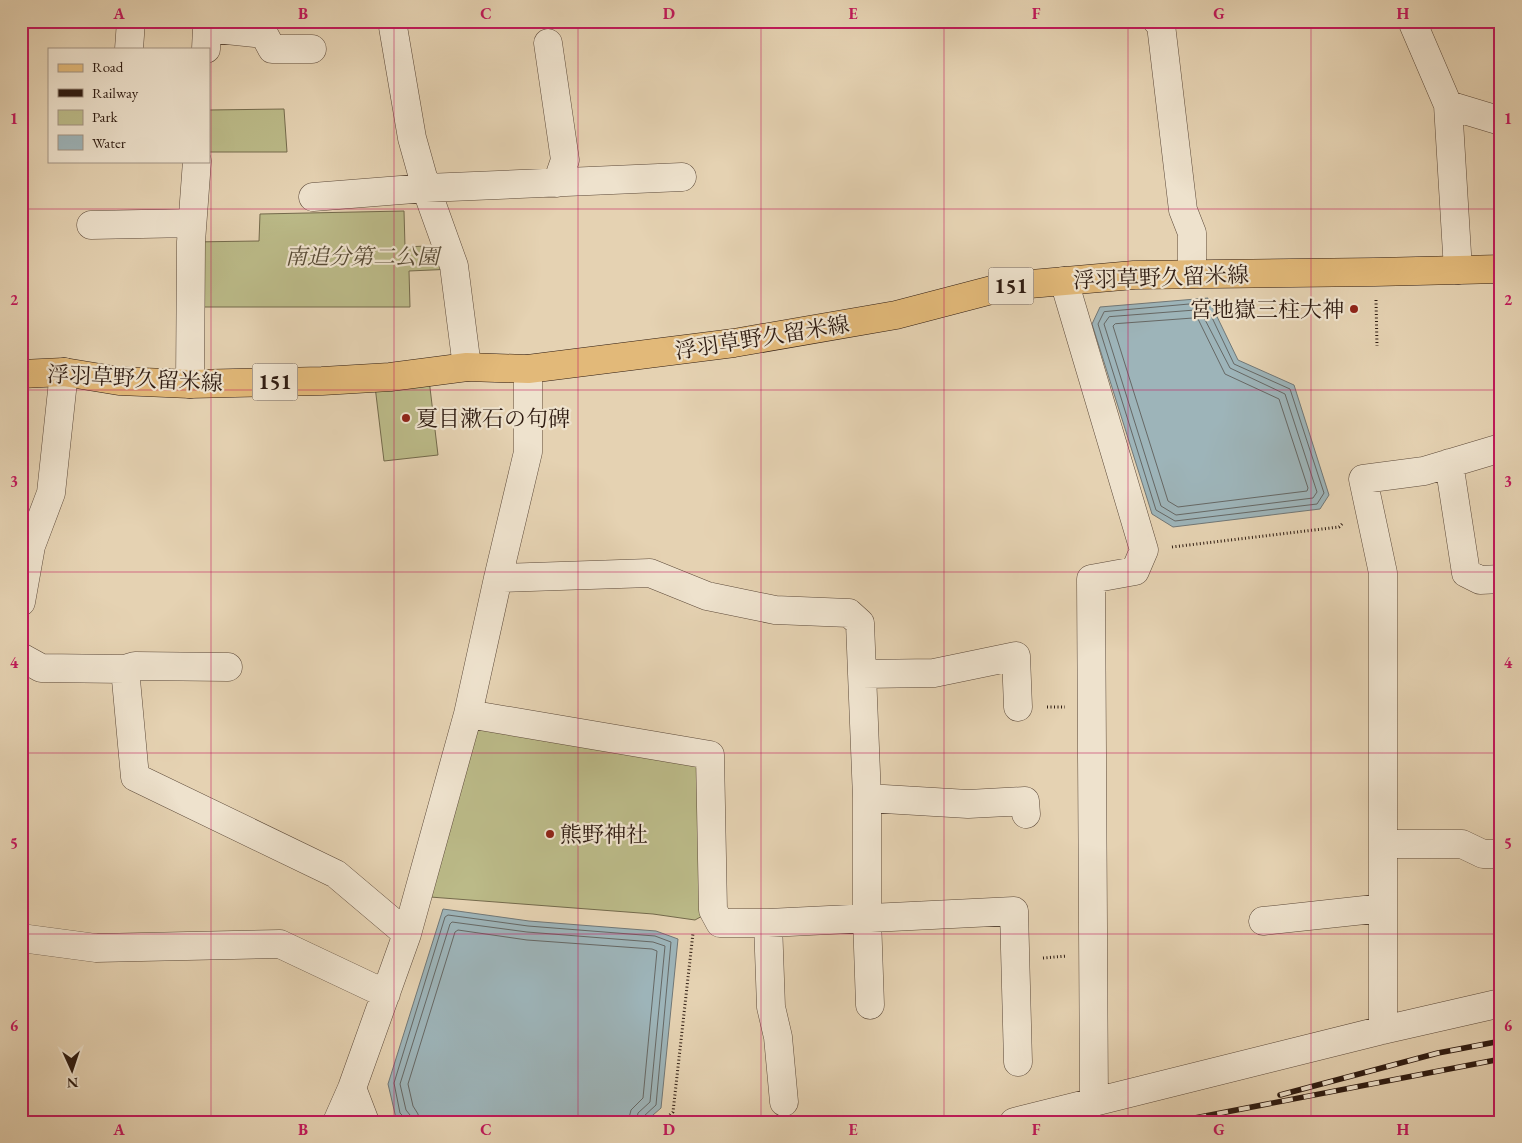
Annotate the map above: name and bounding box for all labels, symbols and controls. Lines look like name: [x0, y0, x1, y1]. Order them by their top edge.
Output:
text: A: [112, 3, 125, 24]
text: B: [298, 3, 308, 24]
text: C: [480, 3, 492, 24]
text: D: [663, 3, 675, 24]
text: E: [848, 3, 858, 24]
text: F: [1032, 3, 1041, 24]
text: G: [1213, 3, 1225, 24]
text: H: [1397, 3, 1410, 24]
legend: [48, 48, 210, 162]
text: Road: [92, 57, 124, 76]
text: Railway: [92, 83, 139, 102]
text: Park: [92, 107, 119, 126]
text: 1: [10, 108, 18, 129]
text: 1: [1504, 108, 1512, 129]
text: Water: [92, 133, 126, 152]
park label: 南追分第二公園: [285, 242, 442, 271]
street label: 浮羽草野久留米線: [1073, 260, 1249, 295]
road number: 151: [988, 268, 1034, 304]
text: 2: [10, 289, 19, 310]
text: 2: [1504, 289, 1513, 310]
place label: 宮地嶽三柱大神: [1190, 295, 1344, 324]
marker: 宮地嶽三柱大神: [1348, 303, 1360, 315]
street label: 浮羽草野久留米線: [673, 309, 851, 366]
street label: 浮羽草野久留米線: [46, 359, 224, 398]
road number: 151: [252, 364, 298, 401]
place label: 夏目漱石の句碑: [416, 404, 570, 433]
marker: 夏目漱石の句碑: [400, 412, 412, 424]
text: 3: [10, 471, 18, 492]
text: 3: [1504, 471, 1512, 492]
text: 4: [10, 652, 19, 673]
text: 4: [1504, 652, 1513, 673]
place label: 熊野神社: [560, 820, 648, 849]
marker: 熊野神社: [544, 828, 556, 840]
text: 5: [10, 833, 18, 854]
text: 5: [1504, 833, 1512, 854]
text: 6: [10, 1015, 19, 1036]
text: 6: [1504, 1015, 1513, 1036]
north arrow: [48, 1046, 98, 1096]
text: N: [66, 1074, 79, 1092]
text: A: [112, 1119, 125, 1140]
text: B: [298, 1119, 308, 1140]
text: C: [480, 1119, 492, 1140]
text: D: [663, 1119, 675, 1140]
text: E: [848, 1119, 858, 1140]
text: F: [1032, 1119, 1041, 1140]
text: G: [1213, 1119, 1225, 1140]
text: H: [1397, 1119, 1410, 1140]

